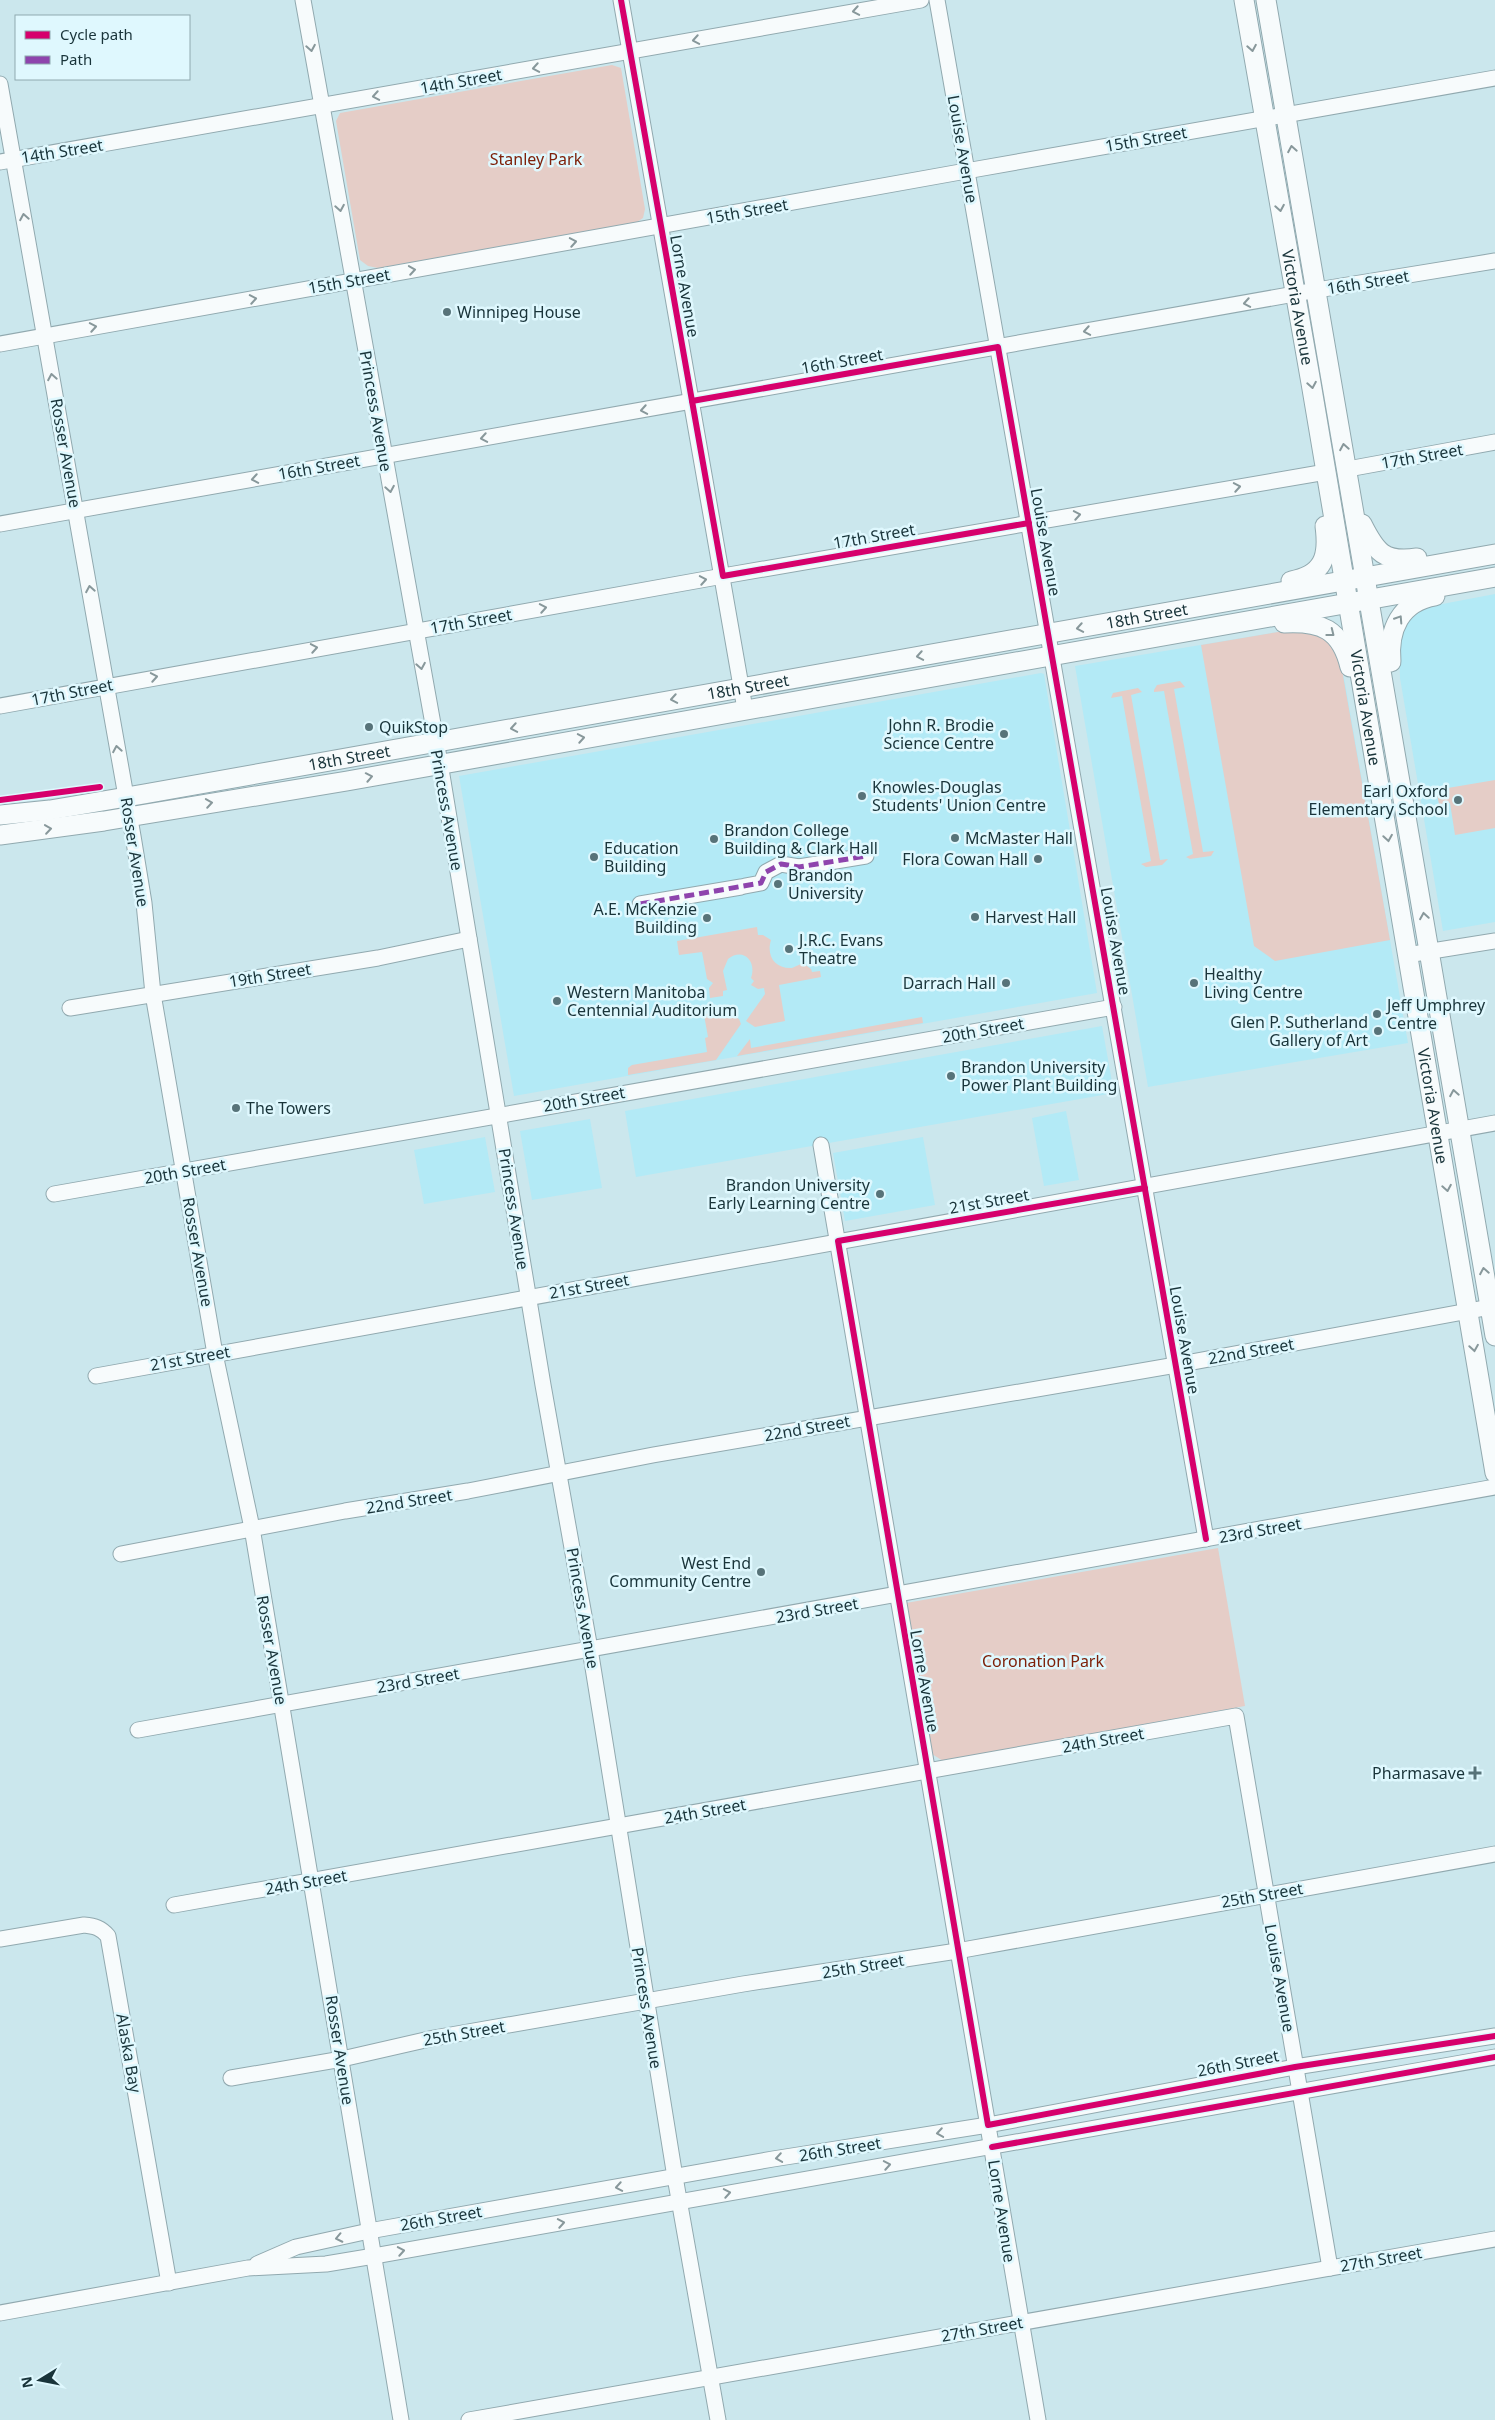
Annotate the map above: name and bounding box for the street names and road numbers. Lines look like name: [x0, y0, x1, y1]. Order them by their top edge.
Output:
street label: 14th Street: [418, 63, 504, 99]
street label: Louise Avenue: [943, 93, 983, 205]
street label: 15th Street: [1103, 121, 1189, 157]
street label: 14th Street: [19, 134, 105, 168]
street label: 15th Street: [704, 193, 790, 229]
street label: Lorne Avenue: [665, 233, 705, 339]
street label: Victoria Avenue: [1277, 248, 1319, 367]
street label: 15th Street: [306, 263, 392, 299]
street label: 16th Street: [1325, 265, 1411, 299]
street label: 16th Street: [799, 343, 885, 379]
street label: Princess Avenue: [355, 349, 397, 473]
street label: Rosser Avenue: [46, 396, 86, 510]
street label: 17th Street: [1379, 438, 1465, 474]
street label: 16th Street: [276, 449, 362, 485]
street label: Louise Avenue: [1026, 486, 1066, 598]
street label: 17th Street: [831, 518, 917, 554]
street label: 18th Street: [1104, 598, 1190, 634]
street label: 17th Street: [428, 603, 514, 639]
street label: Victoria Avenue: [1345, 648, 1386, 767]
street label: 18th Street: [705, 669, 791, 705]
street label: 17th Street: [29, 673, 115, 711]
street label: 18th Street: [306, 739, 392, 776]
street label: Princess Avenue: [426, 748, 468, 872]
street label: Rosser Avenue: [115, 795, 155, 909]
street label: Louise Avenue: [1096, 885, 1136, 997]
street label: 19th Street: [227, 958, 313, 992]
street label: 20th Street: [940, 1012, 1026, 1048]
street label: Victoria Avenue: [1412, 1046, 1454, 1165]
street label: 20th Street: [541, 1081, 627, 1117]
street label: Princess Avenue: [494, 1147, 534, 1271]
street label: 20th Street: [142, 1153, 228, 1189]
street label: 21st Street: [947, 1183, 1031, 1219]
street label: Rosser Avenue: [178, 1195, 218, 1309]
street label: 21st Street: [547, 1268, 631, 1304]
street label: Louise Avenue: [1165, 1284, 1205, 1396]
street label: 22nd Street: [1206, 1333, 1296, 1369]
street label: 21st Street: [148, 1340, 232, 1376]
street label: 22nd Street: [762, 1410, 852, 1446]
street label: 22nd Street: [364, 1483, 454, 1519]
street label: 23rd Street: [1217, 1512, 1303, 1548]
street label: Princess Avenue: [562, 1546, 604, 1670]
street label: 23rd Street: [774, 1592, 860, 1628]
street label: Rosser Avenue: [252, 1593, 292, 1707]
street label: Lorne Avenue: [905, 1628, 945, 1734]
street label: 23rd Street: [375, 1662, 461, 1698]
street label: 24th Street: [1060, 1722, 1146, 1758]
street label: 24th Street: [662, 1793, 748, 1829]
street label: 24th Street: [263, 1864, 349, 1900]
street label: 25th Street: [1219, 1877, 1305, 1913]
street label: Louise Avenue: [1260, 1922, 1300, 2034]
street label: Princess Avenue: [627, 1946, 667, 2070]
street label: 25th Street: [820, 1949, 906, 1983]
street label: Rosser Avenue: [320, 1993, 360, 2107]
street label: Alaska Bay: [111, 2012, 147, 2095]
street label: 25th Street: [421, 2015, 507, 2051]
street label: 26th Street: [1195, 2044, 1281, 2082]
street label: 26th Street: [797, 2132, 883, 2166]
street label: Lorne Avenue: [983, 2158, 1021, 2264]
street label: 26th Street: [398, 2200, 484, 2236]
street label: 27th Street: [1338, 2241, 1424, 2277]
street label: 27th Street: [939, 2311, 1025, 2347]

